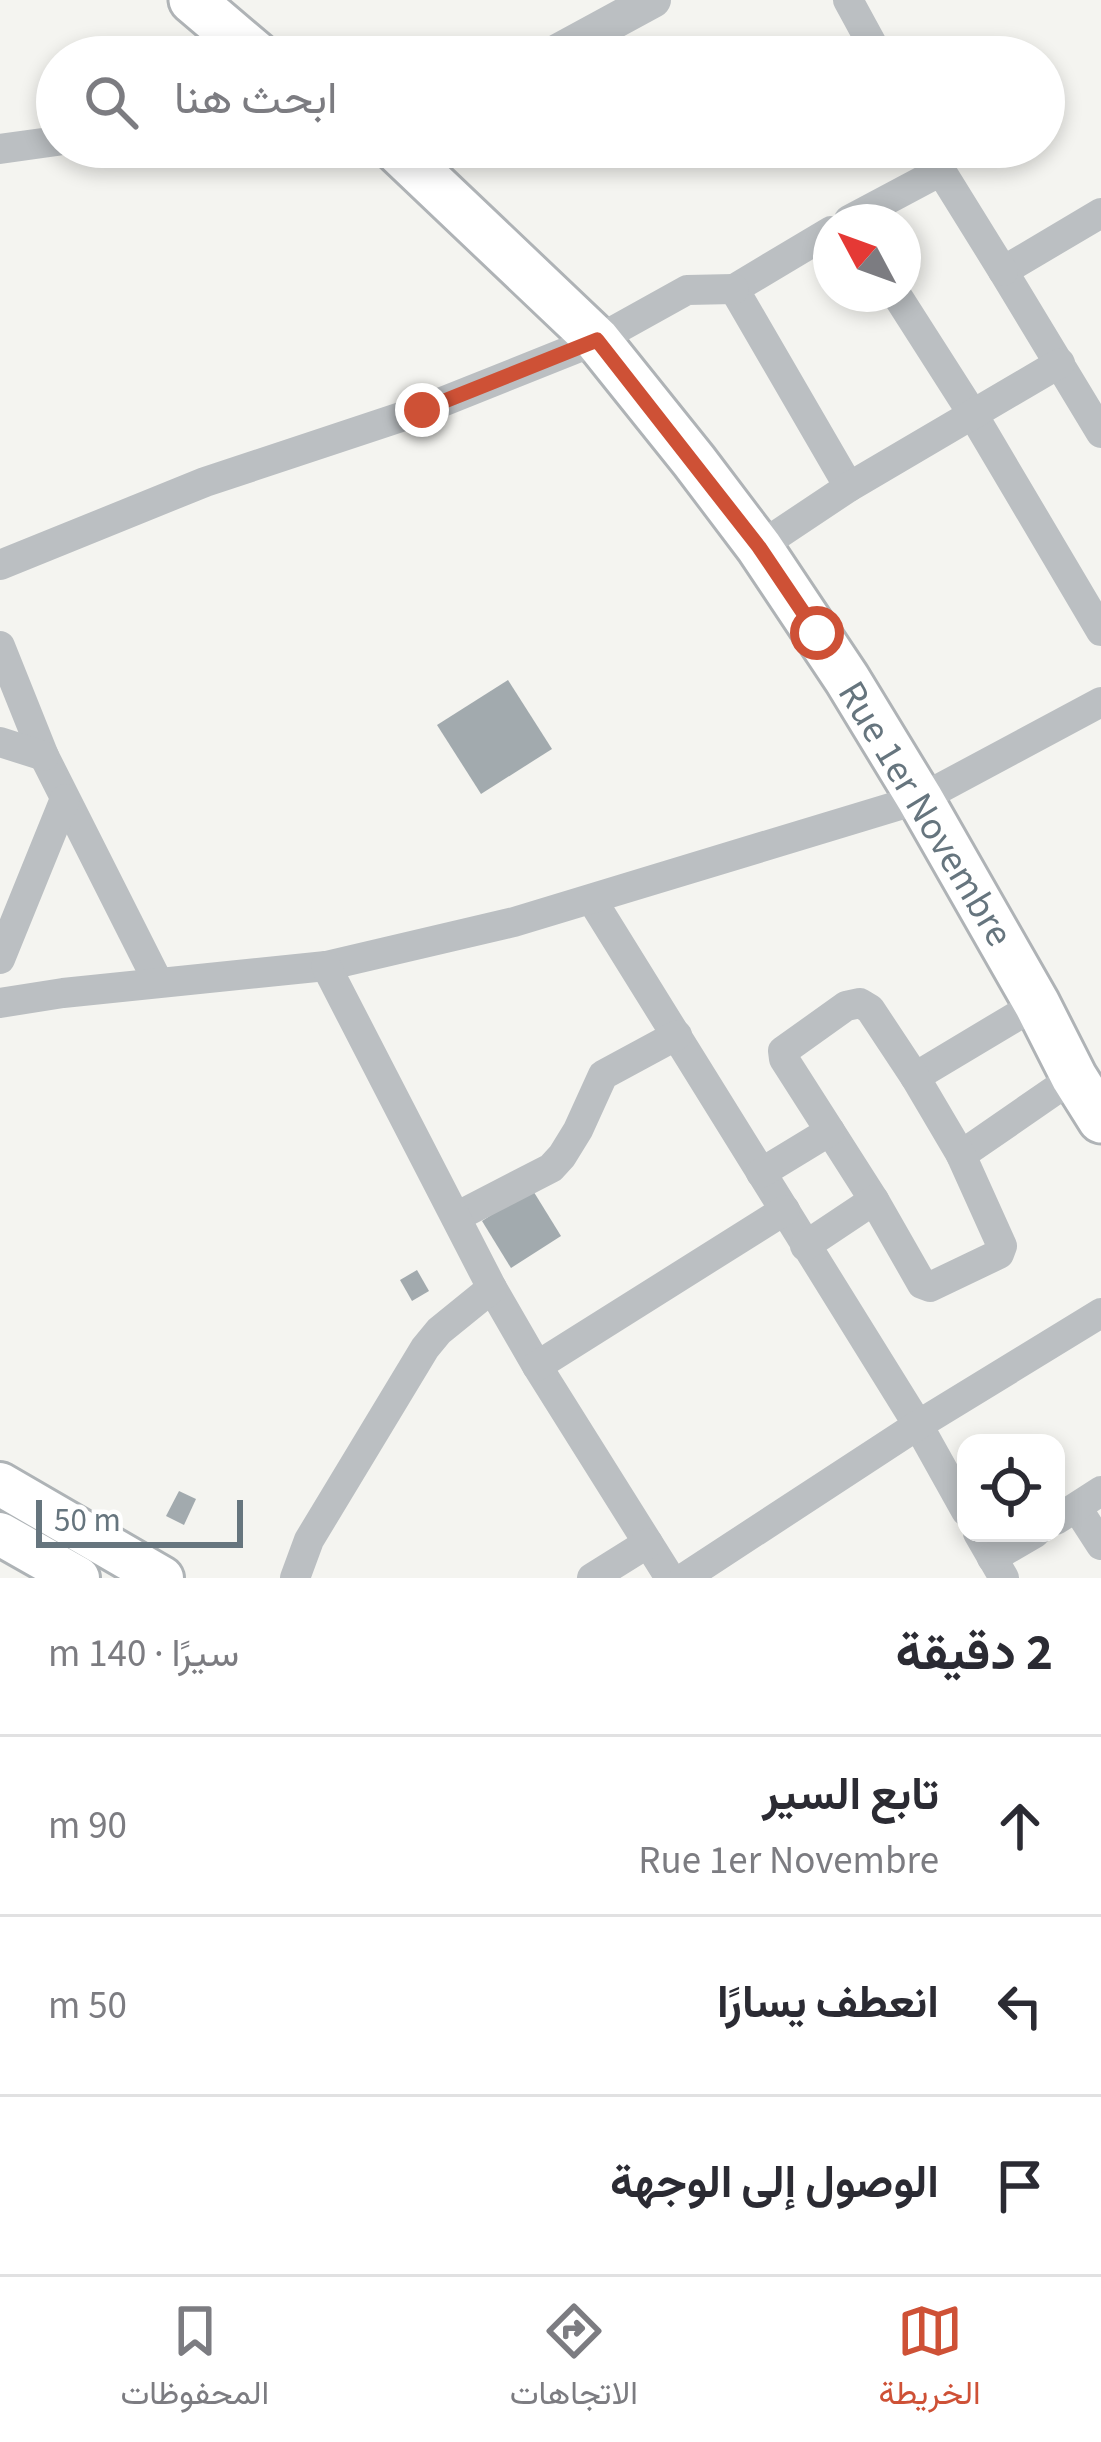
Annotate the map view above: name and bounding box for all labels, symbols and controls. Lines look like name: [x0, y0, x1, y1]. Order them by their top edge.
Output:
search box: [36, 36, 1065, 168]
text: ابحث هنا: [174, 67, 337, 131]
icon: search: [78, 69, 144, 135]
north arrow: [813, 204, 921, 312]
route end: [395, 383, 449, 437]
route start: [790, 606, 844, 660]
street label: Rue 1er Novembre: [824, 671, 1026, 957]
map controls: [957, 1434, 1065, 1542]
button: locate: [957, 1434, 1065, 1542]
scale bar: [36, 1494, 243, 1547]
text: 50 m: [54, 1497, 121, 1544]
text: 2 دقيقة: [896, 1617, 1053, 1689]
text: سيرًا · 140 m: [48, 1626, 239, 1682]
text: تابع السير: [762, 1763, 939, 1827]
icon: ahead: [987, 1793, 1053, 1859]
text: 90 m: [48, 1798, 127, 1854]
text: Rue 1er Novembre: [638, 1833, 939, 1889]
text: انعطف يسارًا: [717, 1971, 939, 2035]
icon: left: [987, 1973, 1053, 2039]
text: 50 m: [48, 1978, 127, 2034]
text: الوصول إلى الوجهة: [610, 2151, 939, 2215]
icon: arrive: [987, 2153, 1053, 2219]
tab: المحفوظات: [120, 2298, 269, 2422]
tab: الاتجاهات: [510, 2298, 638, 2422]
tab: الخريطة: [879, 2298, 981, 2422]

